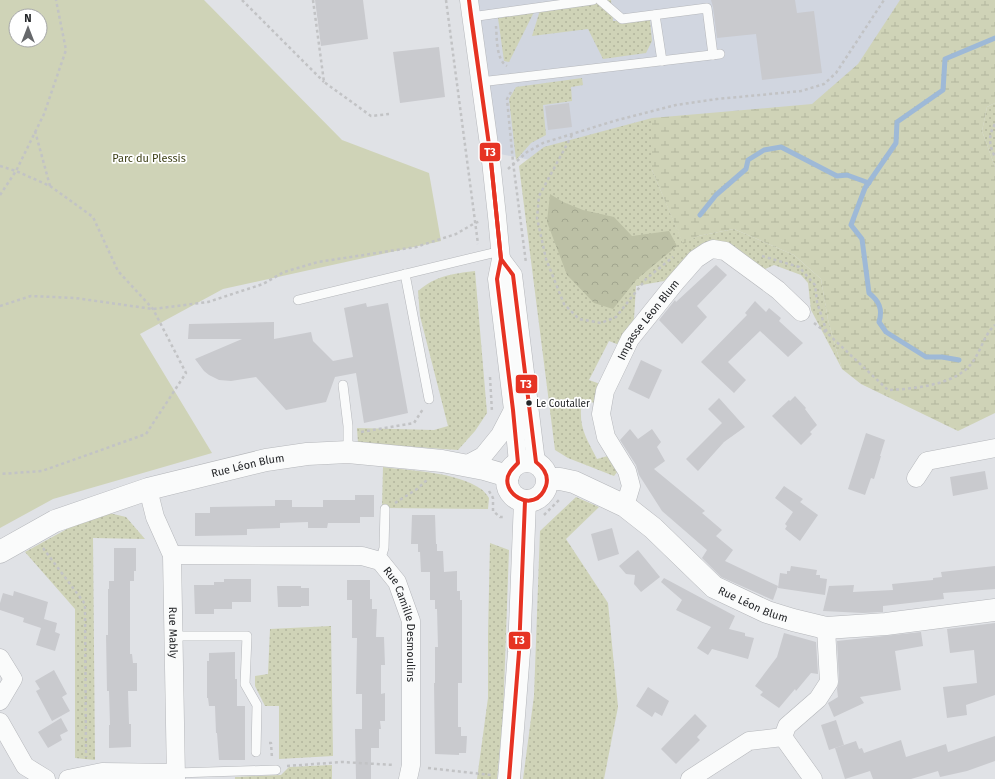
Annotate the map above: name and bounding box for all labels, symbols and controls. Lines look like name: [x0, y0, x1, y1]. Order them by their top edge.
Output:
north arrow: [8, 8, 48, 48]
text: N: [24, 12, 32, 25]
line badge: T3: [479, 142, 501, 162]
text: T3: [484, 146, 496, 159]
park label: Parc du Plessis: [112, 152, 186, 165]
street label: Impasse Léon Blum: [615, 277, 682, 362]
line badge: T3: [515, 374, 538, 394]
text: T3: [520, 378, 532, 391]
marker: Le Coutaller: [524, 398, 534, 408]
place label: Le Coutaller: [536, 398, 590, 410]
street label: Rue Léon Blum: [210, 451, 285, 480]
street label: Rue Camille Desmoulins: [380, 564, 417, 682]
street label: Rue Léon Blum: [716, 584, 789, 625]
street label: Rue Mably: [166, 607, 180, 659]
line badge: T3: [508, 631, 531, 650]
text: T3: [513, 634, 525, 647]

